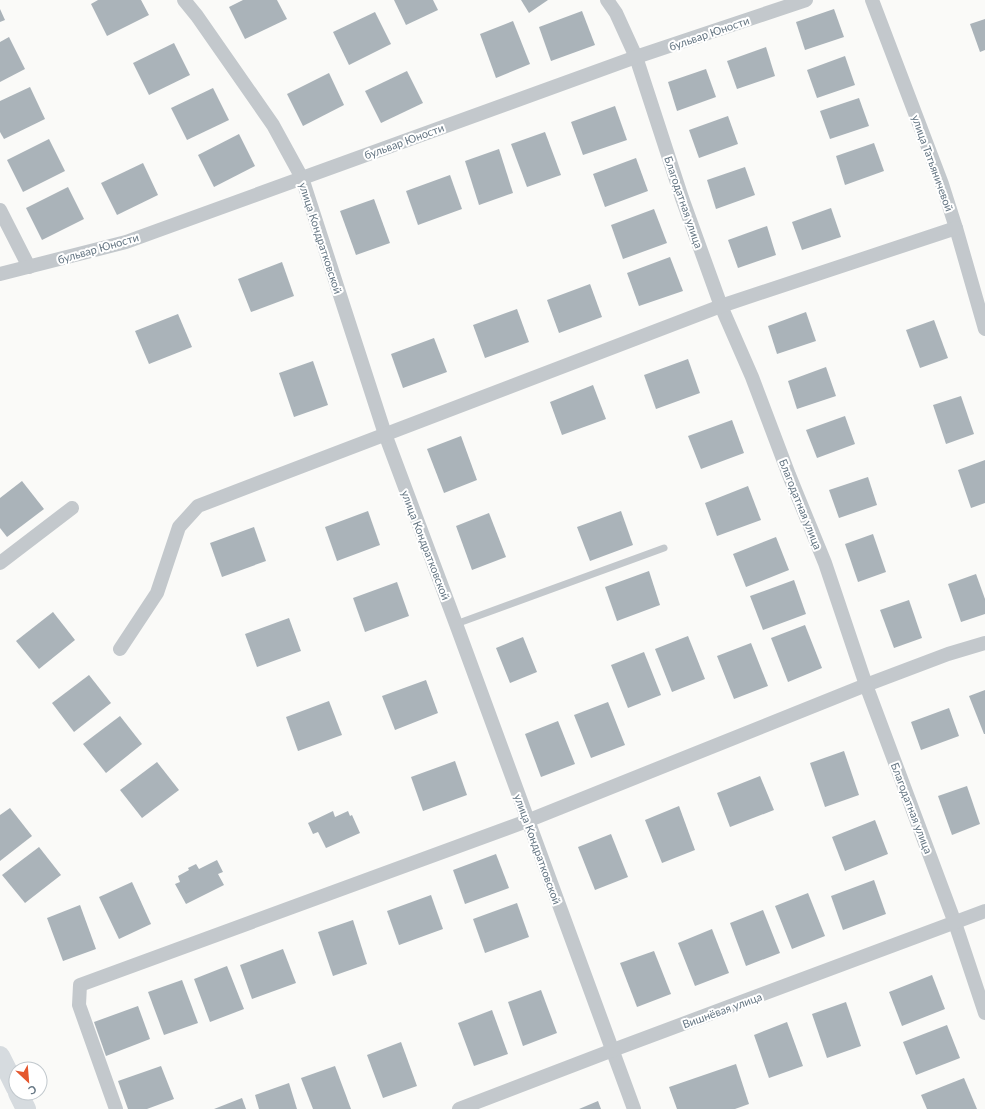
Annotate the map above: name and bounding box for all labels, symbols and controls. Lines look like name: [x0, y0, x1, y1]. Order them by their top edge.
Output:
street label: бульвар Юности: [667, 13, 751, 53]
street label: улица Татьяничевой: [910, 113, 956, 213]
street label: бульвар Юности: [362, 121, 446, 161]
street label: Благодатная улица: [662, 154, 706, 250]
street label: улица Кондратковской: [297, 181, 345, 295]
street label: бульвар Юности: [56, 230, 140, 266]
street label: Благодатная улица: [777, 457, 825, 551]
street label: улица Кондратковской: [399, 488, 453, 602]
street label: Благодатная улица: [889, 761, 935, 855]
street label: улица Кондратковской: [512, 792, 564, 906]
street label: Вишнёвая улица: [681, 990, 763, 1030]
north arrow: [8, 1061, 48, 1101]
text: С: [26, 1083, 39, 1098]

